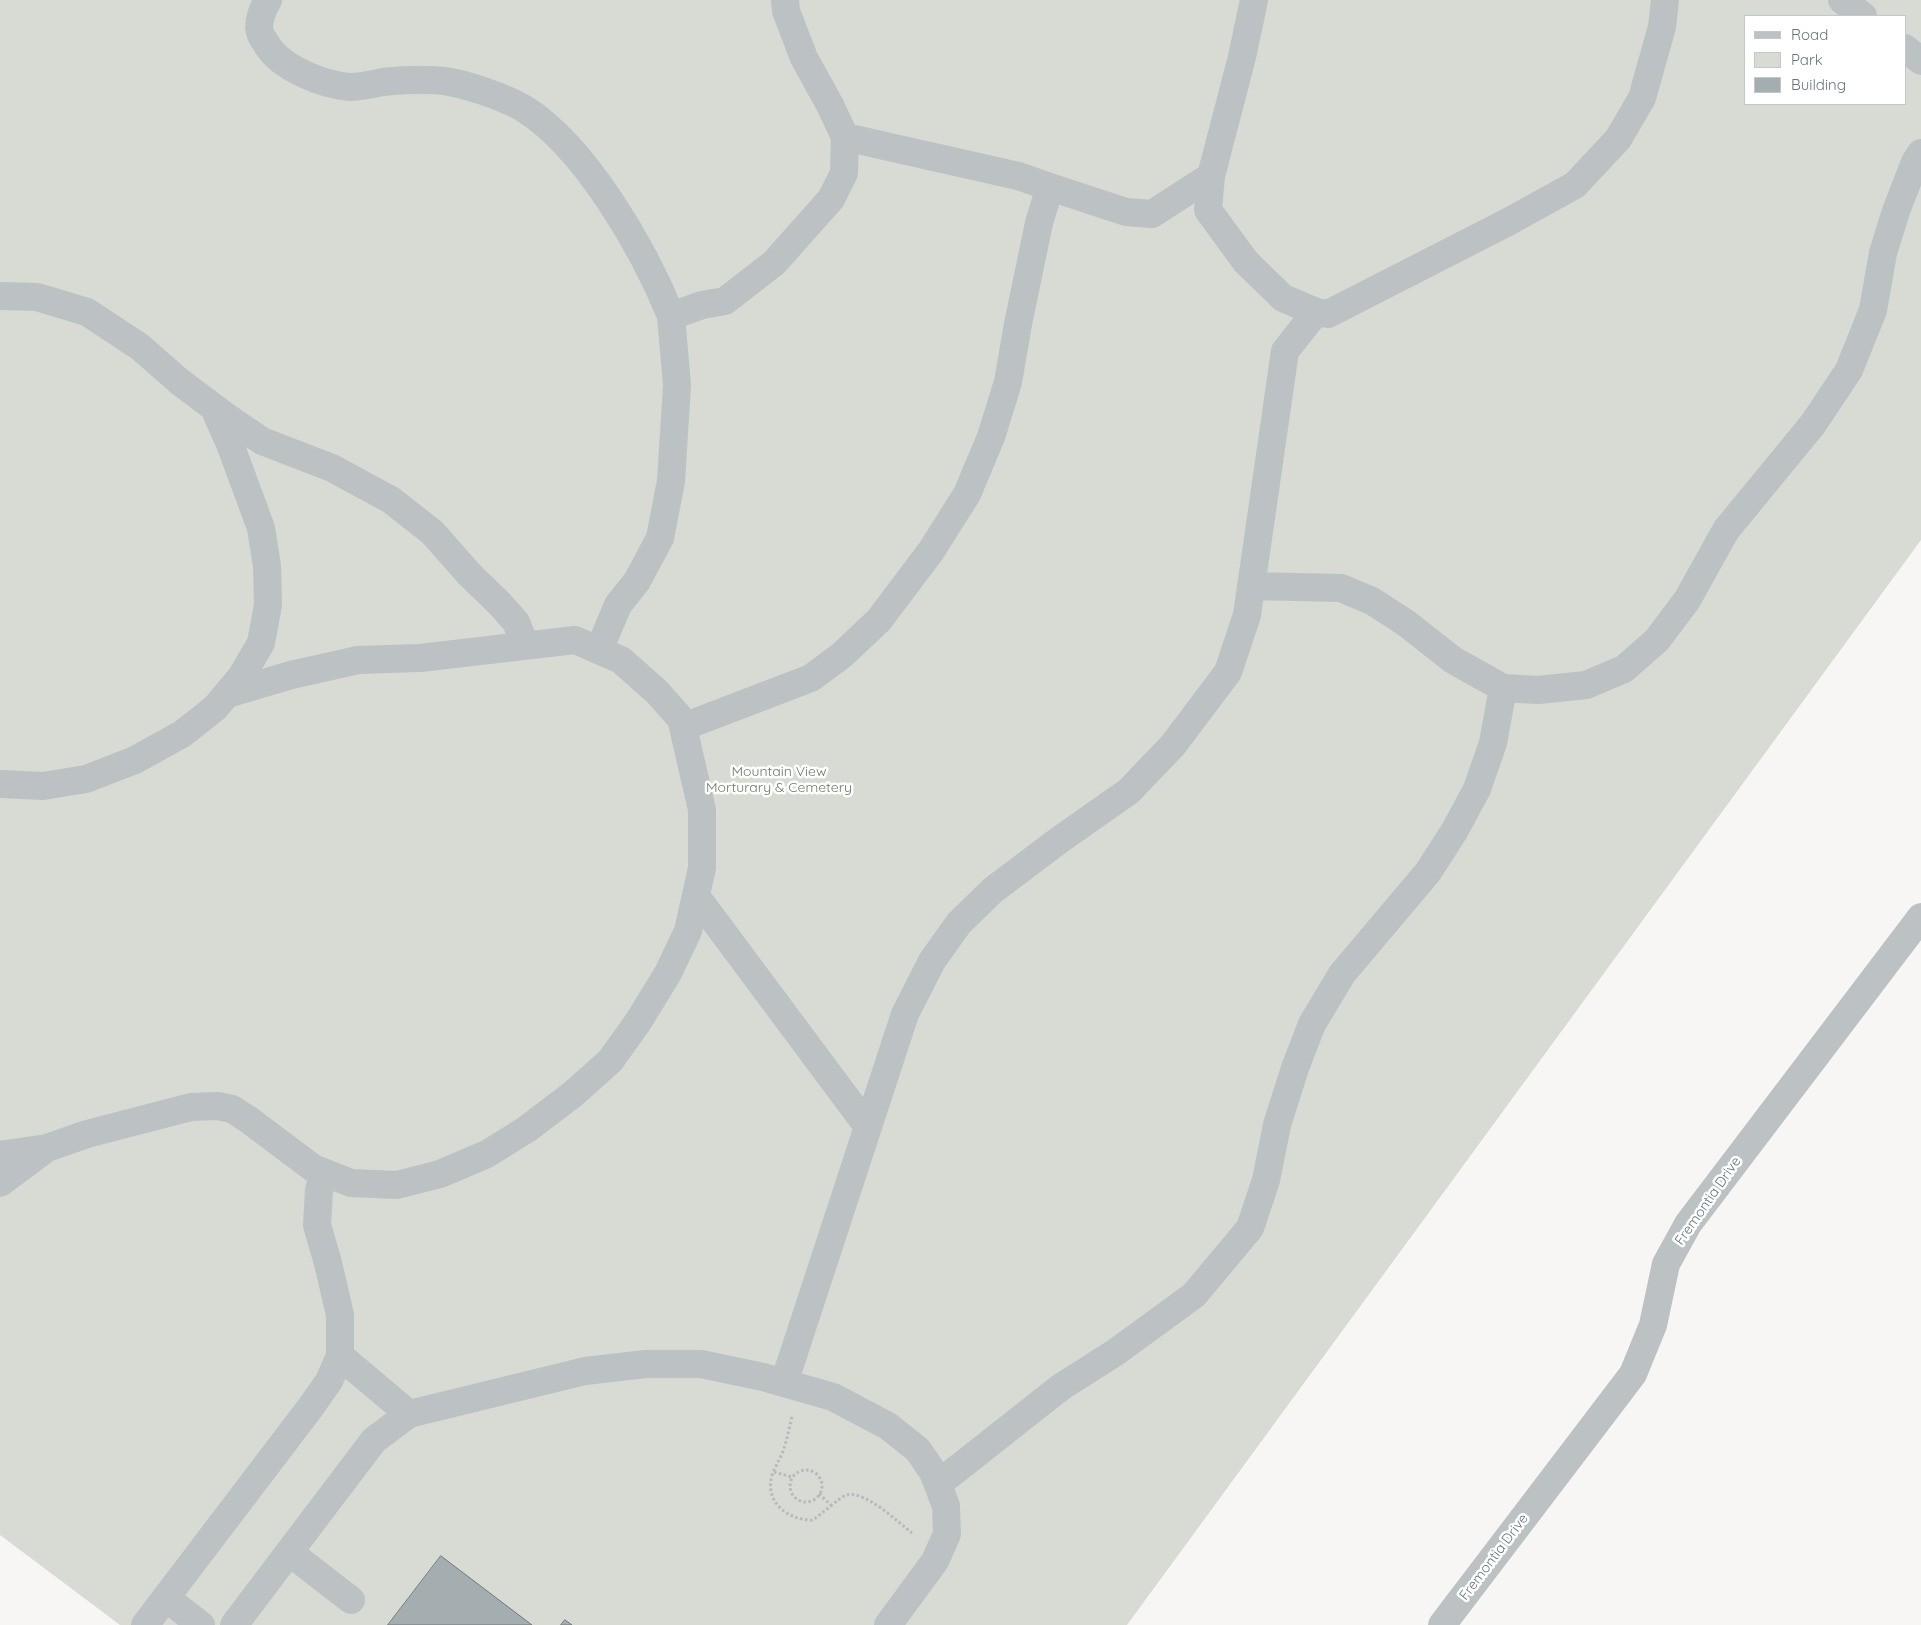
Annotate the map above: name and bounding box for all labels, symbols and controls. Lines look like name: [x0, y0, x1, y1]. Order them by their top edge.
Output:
legend: [1744, 15, 1906, 105]
text: Road: [1791, 25, 1828, 44]
text: Park: [1791, 50, 1823, 69]
text: Building: [1791, 75, 1846, 94]
park label: Mountain View Morturary & Cemetery: [706, 764, 852, 796]
street label: Fremontia Drive: [1671, 1154, 1745, 1248]
street label: Fremontia Drive: [1456, 1510, 1532, 1604]

